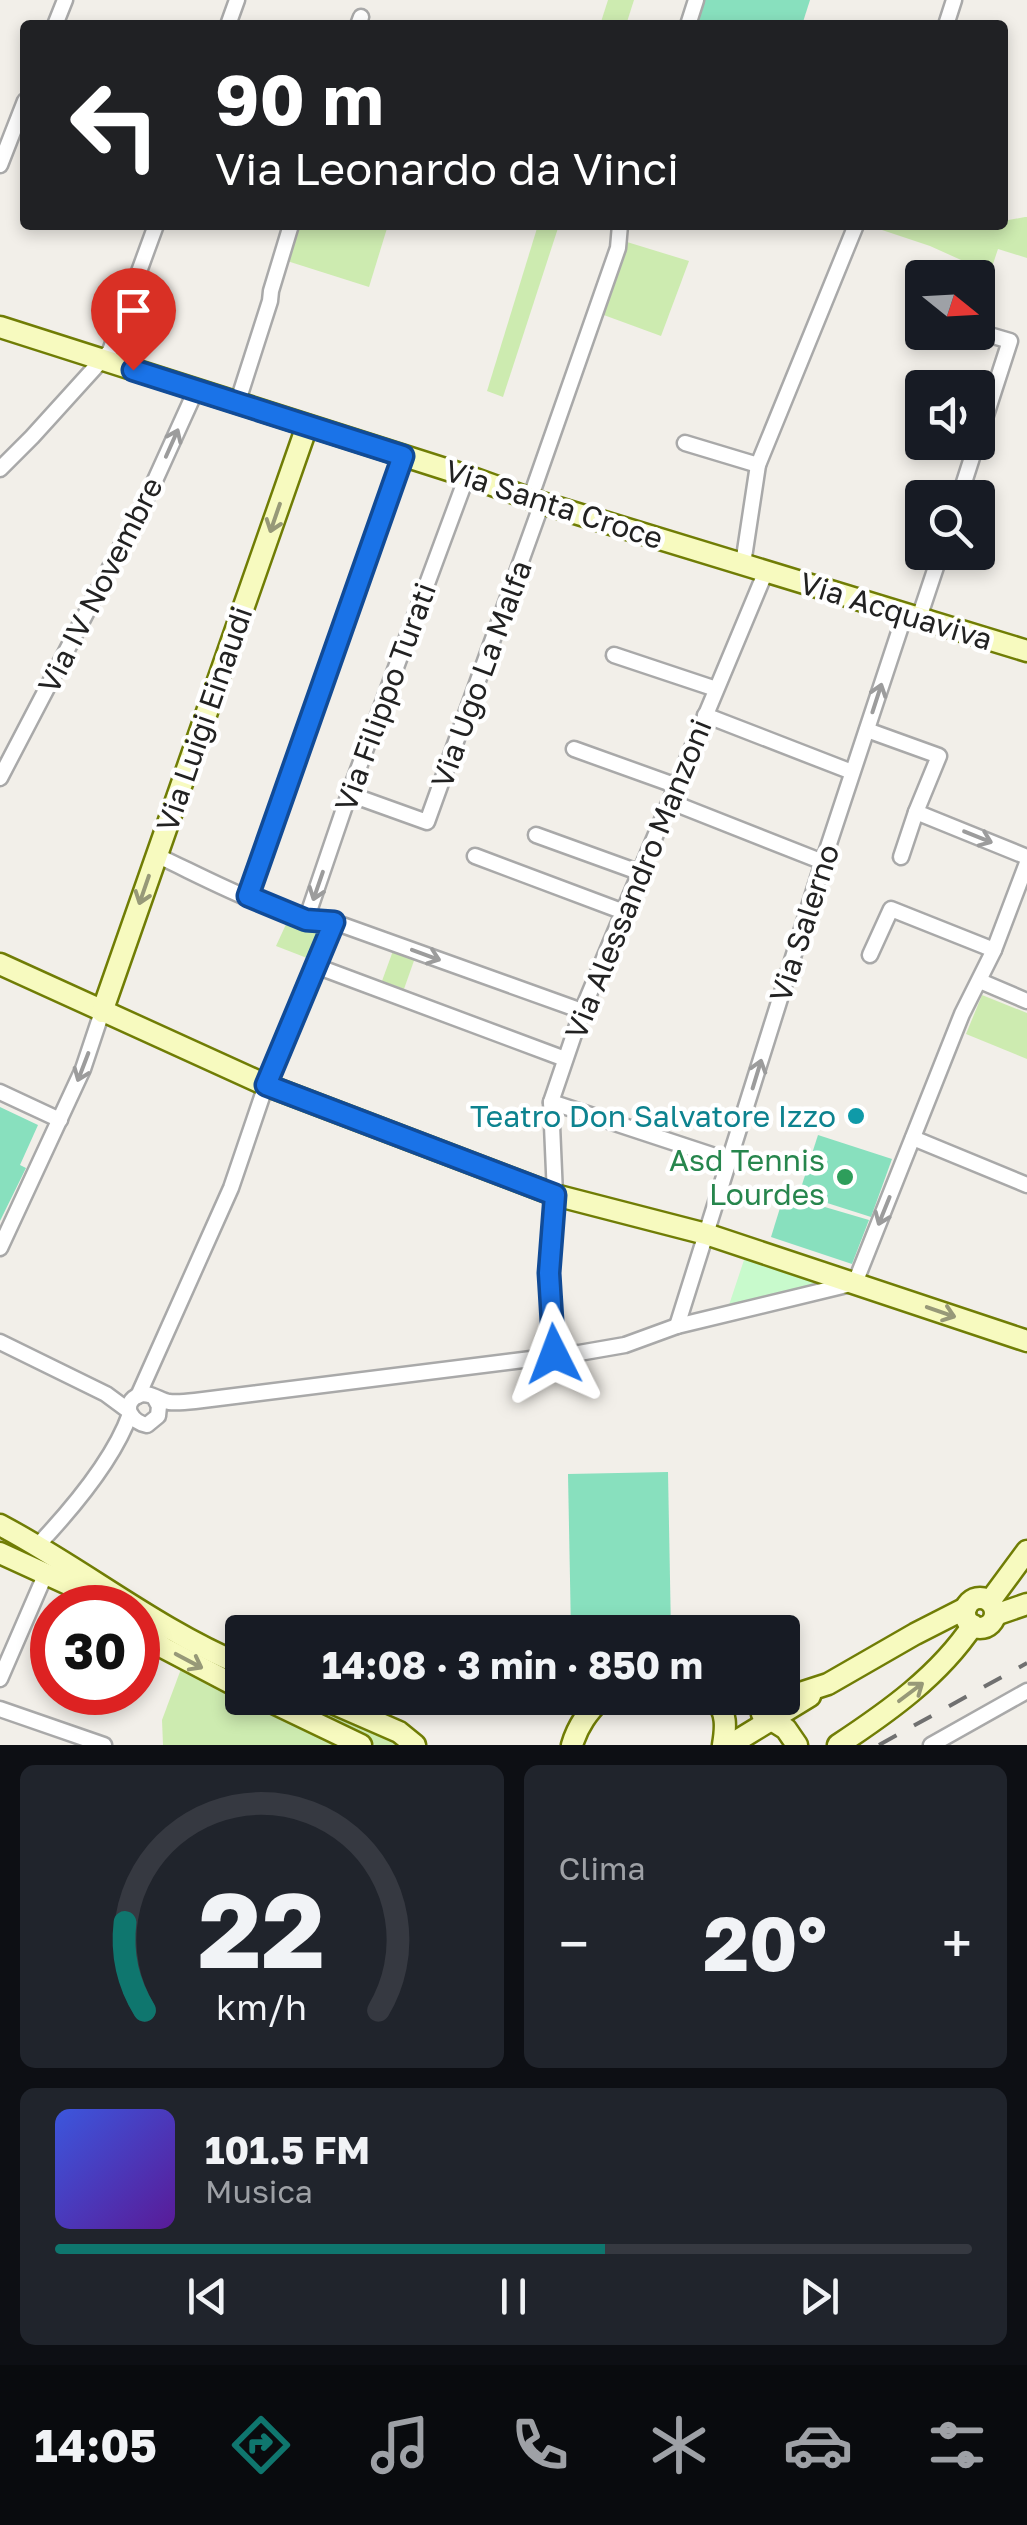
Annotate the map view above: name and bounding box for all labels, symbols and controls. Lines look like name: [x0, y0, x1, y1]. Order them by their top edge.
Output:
text: 90 m: [215, 56, 384, 140]
icon: left: [50, 60, 180, 190]
text: Via Leonardo da Vinci: [215, 141, 679, 195]
north arrow: [905, 260, 995, 350]
map controls: [905, 260, 995, 570]
pin: [91, 268, 176, 371]
icon: arrive: [106, 283, 161, 338]
button: sound: [905, 370, 995, 460]
one-way arrow: [164, 428, 182, 458]
street label: Via Santa Croce: [441, 452, 667, 556]
street label: Via IV Novembre: [30, 471, 170, 699]
button: search: [905, 480, 995, 570]
one-way arrow: [265, 501, 283, 532]
street label: Via Ugo La Malfa: [423, 555, 539, 793]
street label: Via Acquaviva: [795, 565, 997, 657]
street label: Via Filippo Turati: [327, 578, 443, 816]
street label: Via Luigi Einaudi: [149, 602, 259, 836]
one-way arrow: [870, 683, 888, 714]
street label: Via Alessandro Manzoni: [557, 714, 719, 1044]
one-way arrow: [962, 829, 993, 847]
street label: Via Salerno: [762, 840, 846, 1006]
one-way arrow: [307, 870, 325, 902]
one-way arrow: [133, 874, 151, 906]
one-way arrow: [409, 947, 440, 965]
one-way arrow: [72, 1051, 90, 1081]
one-way arrow: [749, 1059, 767, 1090]
place label: Teatro Don Salvatore Izzo: [470, 1098, 836, 1134]
marker: Teatro Don Salvatore Izzo: [845, 1105, 867, 1127]
place label: Asd Tennis Lourdes: [669, 1142, 825, 1212]
marker: Asd Tennis Lourdes: [834, 1166, 856, 1188]
one-way arrow: [874, 1195, 892, 1225]
position arrow: [502, 1302, 606, 1406]
one-way arrow: [925, 1304, 957, 1322]
speed limit sign: 30: [30, 1585, 160, 1715]
text: 14:08 · 3 min · 850 m: [322, 1642, 703, 1687]
one-way arrow: [173, 1652, 203, 1671]
one-way arrow: [897, 1681, 924, 1702]
text: Clima: [559, 1849, 645, 1887]
text: 22: [198, 1866, 325, 1991]
text: 20°: [703, 1897, 827, 1988]
text: −: [559, 1910, 589, 1976]
text: +: [942, 1910, 972, 1976]
text: km/h: [216, 1985, 307, 2028]
text: 101.5 FM: [205, 2127, 370, 2172]
text: Musica: [205, 2172, 313, 2210]
icon: previous: [180, 2269, 235, 2324]
icon: pause: [486, 2269, 541, 2324]
icon: next: [792, 2269, 847, 2324]
icon: directions: [226, 2410, 296, 2480]
icon: music: [365, 2410, 435, 2480]
icon: phone: [505, 2410, 575, 2480]
icon: climate: [644, 2410, 714, 2480]
icon: car: [783, 2410, 853, 2480]
icon: filters: [922, 2410, 992, 2480]
text: 14:05: [35, 2418, 157, 2472]

